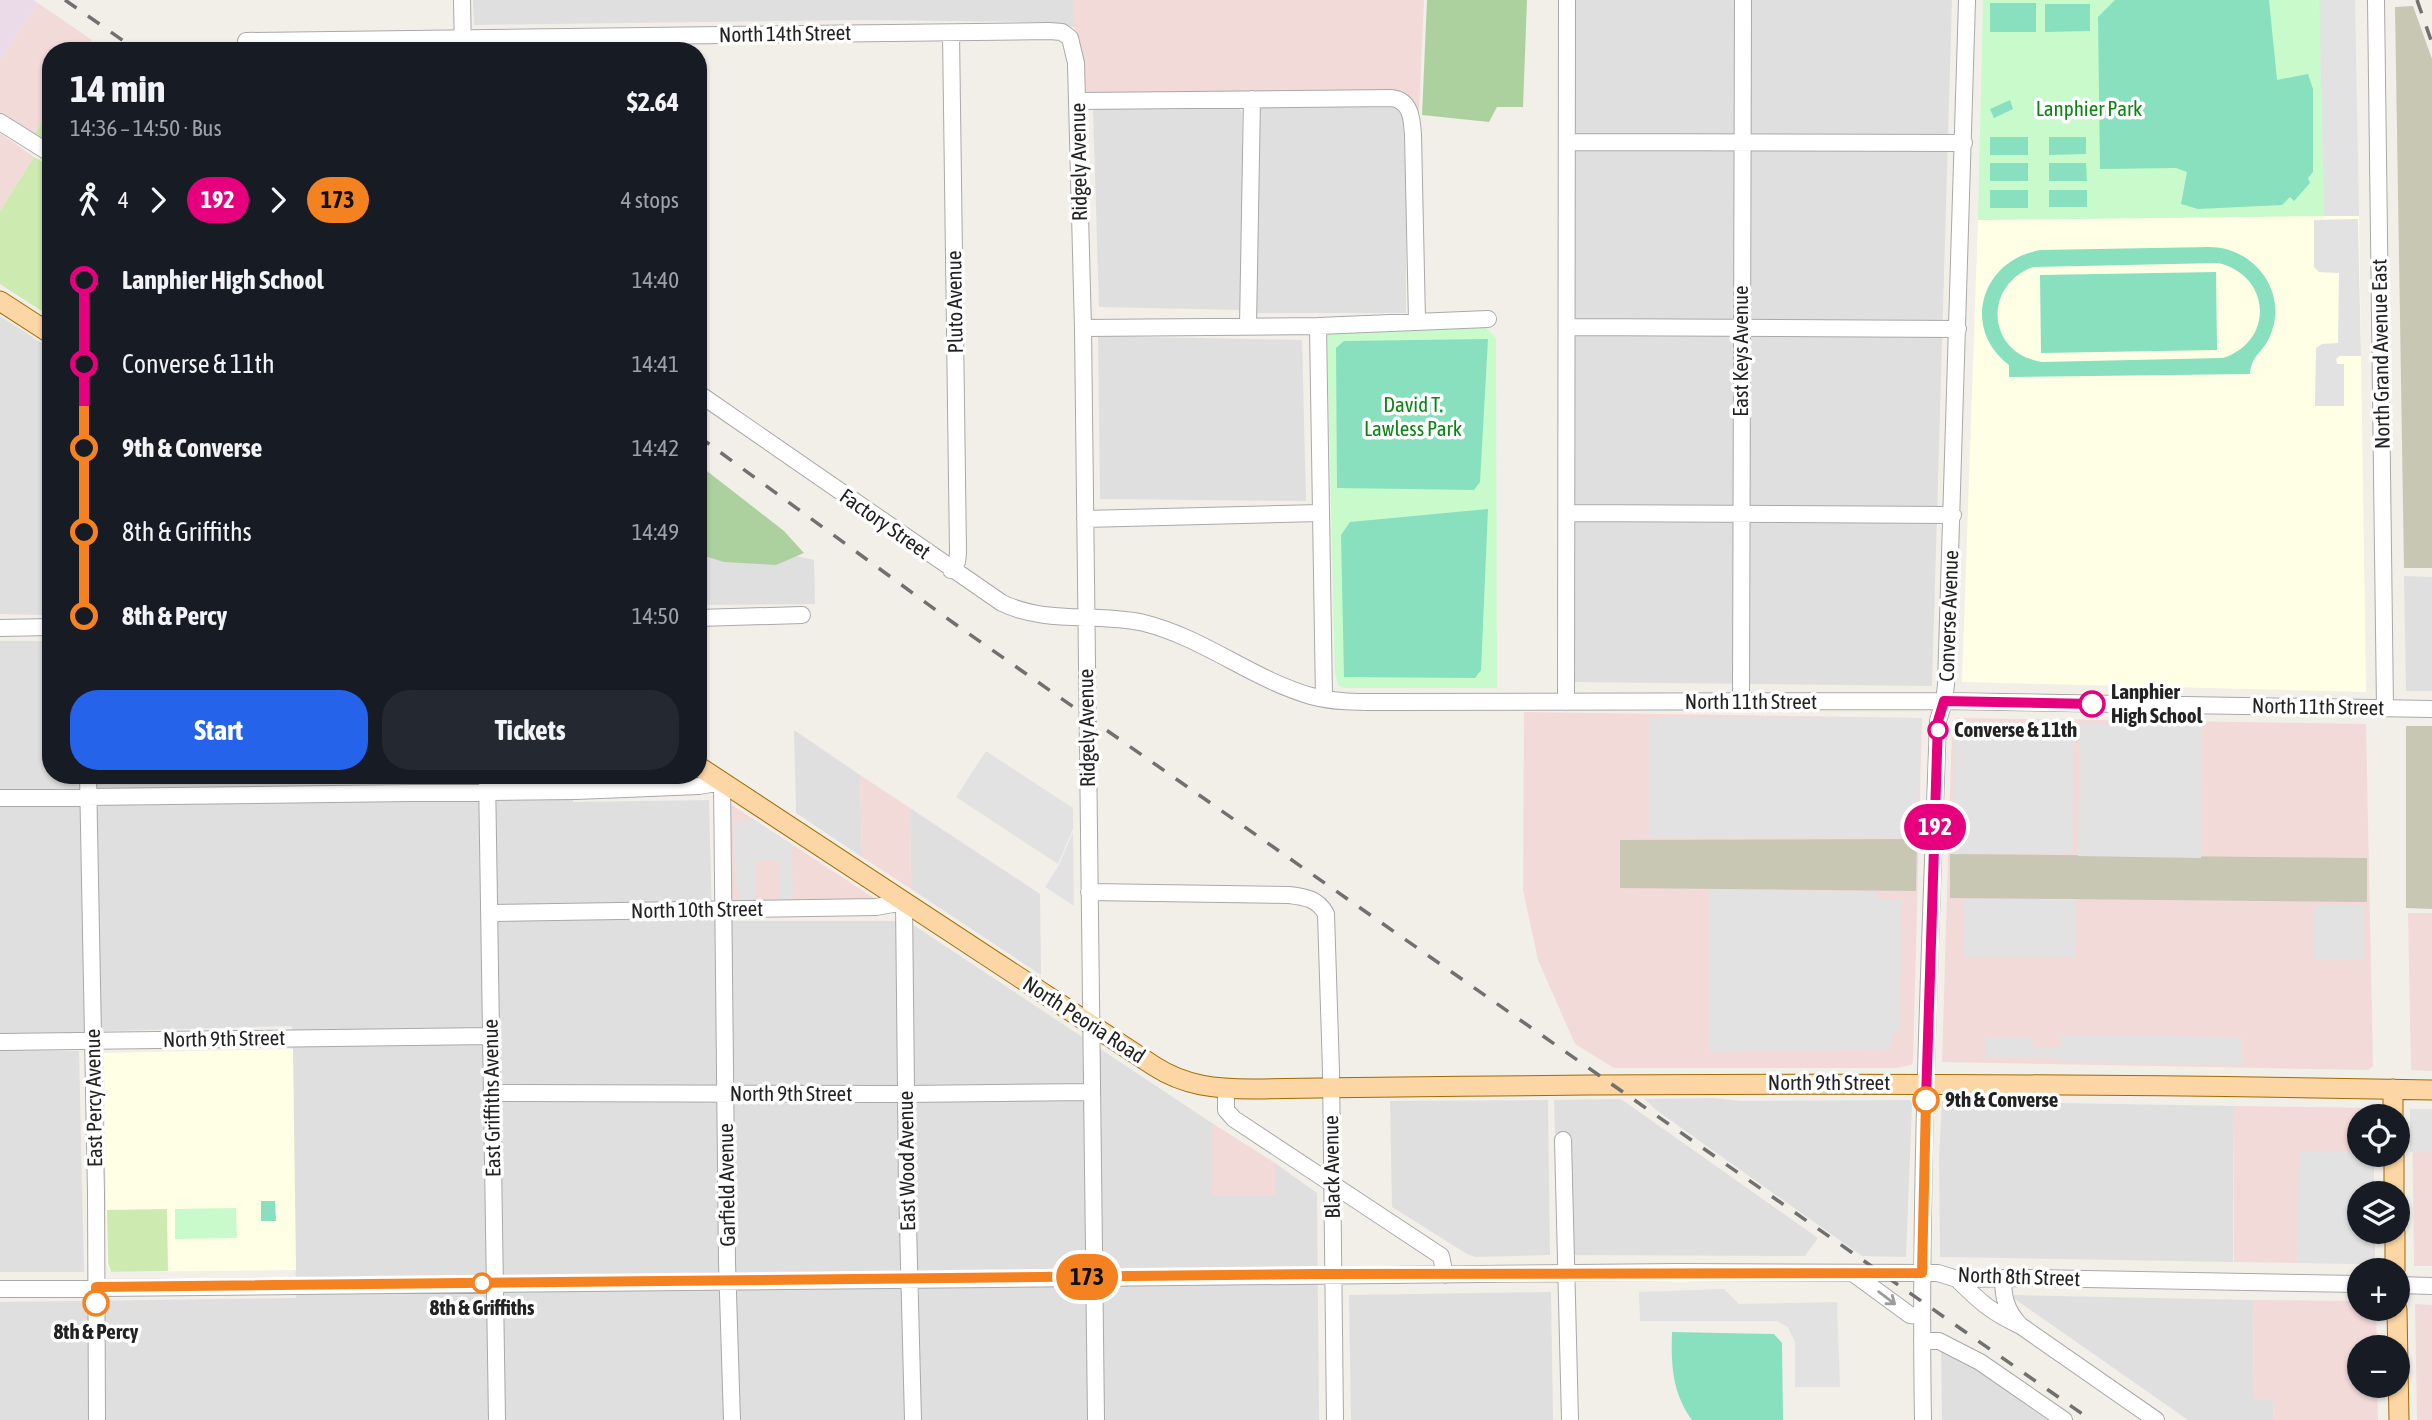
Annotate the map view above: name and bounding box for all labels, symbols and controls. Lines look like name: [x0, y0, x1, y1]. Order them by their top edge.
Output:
street label: North 14th Street: [719, 20, 851, 46]
text: 14 min: [70, 67, 165, 110]
text: $2.64: [627, 87, 679, 117]
park label: Lanphier Park: [2036, 96, 2142, 120]
street label: Ridgely Avenue: [1065, 103, 1091, 221]
text: 14:36 – 14:50 · Bus: [70, 115, 222, 141]
icon: walk: [70, 181, 108, 219]
icon: forward: [139, 181, 177, 219]
icon: forward: [259, 181, 297, 219]
text: 192: [201, 186, 235, 213]
text: 173: [321, 186, 355, 213]
text: 4: [118, 187, 129, 213]
text: 4 stops: [621, 187, 679, 213]
street label: Pluto Avenue: [941, 250, 967, 354]
street label: North Grand Avenue East: [2366, 259, 2394, 449]
text: Lanphier High School: [122, 265, 324, 295]
text: 14:40: [632, 267, 679, 293]
street label: East Keys Avenue: [1728, 285, 1752, 417]
text: Converse & 11th: [122, 349, 275, 379]
text: 14:41: [632, 351, 679, 377]
park label: David T. Lawless Park: [1364, 392, 1462, 440]
text: 9th & Converse: [122, 433, 262, 463]
text: 14:42: [632, 435, 679, 461]
street label: Factory Street: [836, 483, 936, 563]
text: 8th & Griffiths: [122, 517, 252, 547]
text: 14:49: [632, 519, 679, 545]
street label: Converse Avenue: [1934, 550, 1962, 682]
text: 8th & Percy: [122, 601, 227, 631]
text: 14:50: [632, 603, 679, 629]
street label: Ridgely Avenue: [1073, 669, 1099, 787]
place label: Lanphier High School: [2111, 679, 2203, 727]
street label: North 11th Street: [1685, 689, 1817, 713]
button: Start: [70, 690, 368, 770]
button: Tickets: [382, 690, 679, 770]
marker: Lanphier High School: [2079, 691, 2105, 717]
street label: North 11th Street: [2252, 693, 2384, 719]
place label: Converse & 11th: [1954, 717, 2077, 741]
marker: Converse & 11th: [1928, 720, 1948, 740]
line badge: 192: [1895, 804, 1975, 850]
text: 192: [1918, 813, 1952, 840]
street label: North 10th Street: [631, 896, 763, 922]
street label: North Peoria Road: [1019, 971, 1150, 1067]
street label: East Griffiths Avenue: [478, 1019, 504, 1177]
street label: North 9th Street: [163, 1025, 285, 1051]
street label: East Percy Avenue: [80, 1029, 106, 1167]
street label: North 9th Street: [1768, 1070, 1890, 1094]
street label: North 9th Street: [730, 1081, 852, 1105]
marker: 9th & Converse: [1913, 1087, 1939, 1113]
place label: 9th & Converse: [1945, 1087, 2058, 1111]
street label: East Wood Avenue: [893, 1091, 919, 1231]
map controls: [2347, 1104, 2410, 1398]
button: locate: [2347, 1104, 2410, 1167]
street label: Black Avenue: [1318, 1115, 1344, 1219]
street label: Garfield Avenue: [713, 1123, 739, 1247]
button: layers: [2347, 1181, 2410, 1244]
line badge: 173: [1047, 1254, 1127, 1300]
button: +: [2347, 1258, 2410, 1321]
street label: North 8th Street: [1957, 1262, 2081, 1290]
text: 173: [1070, 1263, 1104, 1290]
marker: 8th & Griffiths: [472, 1273, 492, 1293]
marker: 8th & Percy: [83, 1290, 109, 1316]
one-way arrow: [1877, 1291, 1896, 1305]
place label: 8th & Griffiths: [430, 1295, 535, 1319]
place label: 8th & Percy: [53, 1319, 139, 1343]
button: −: [2347, 1335, 2410, 1398]

